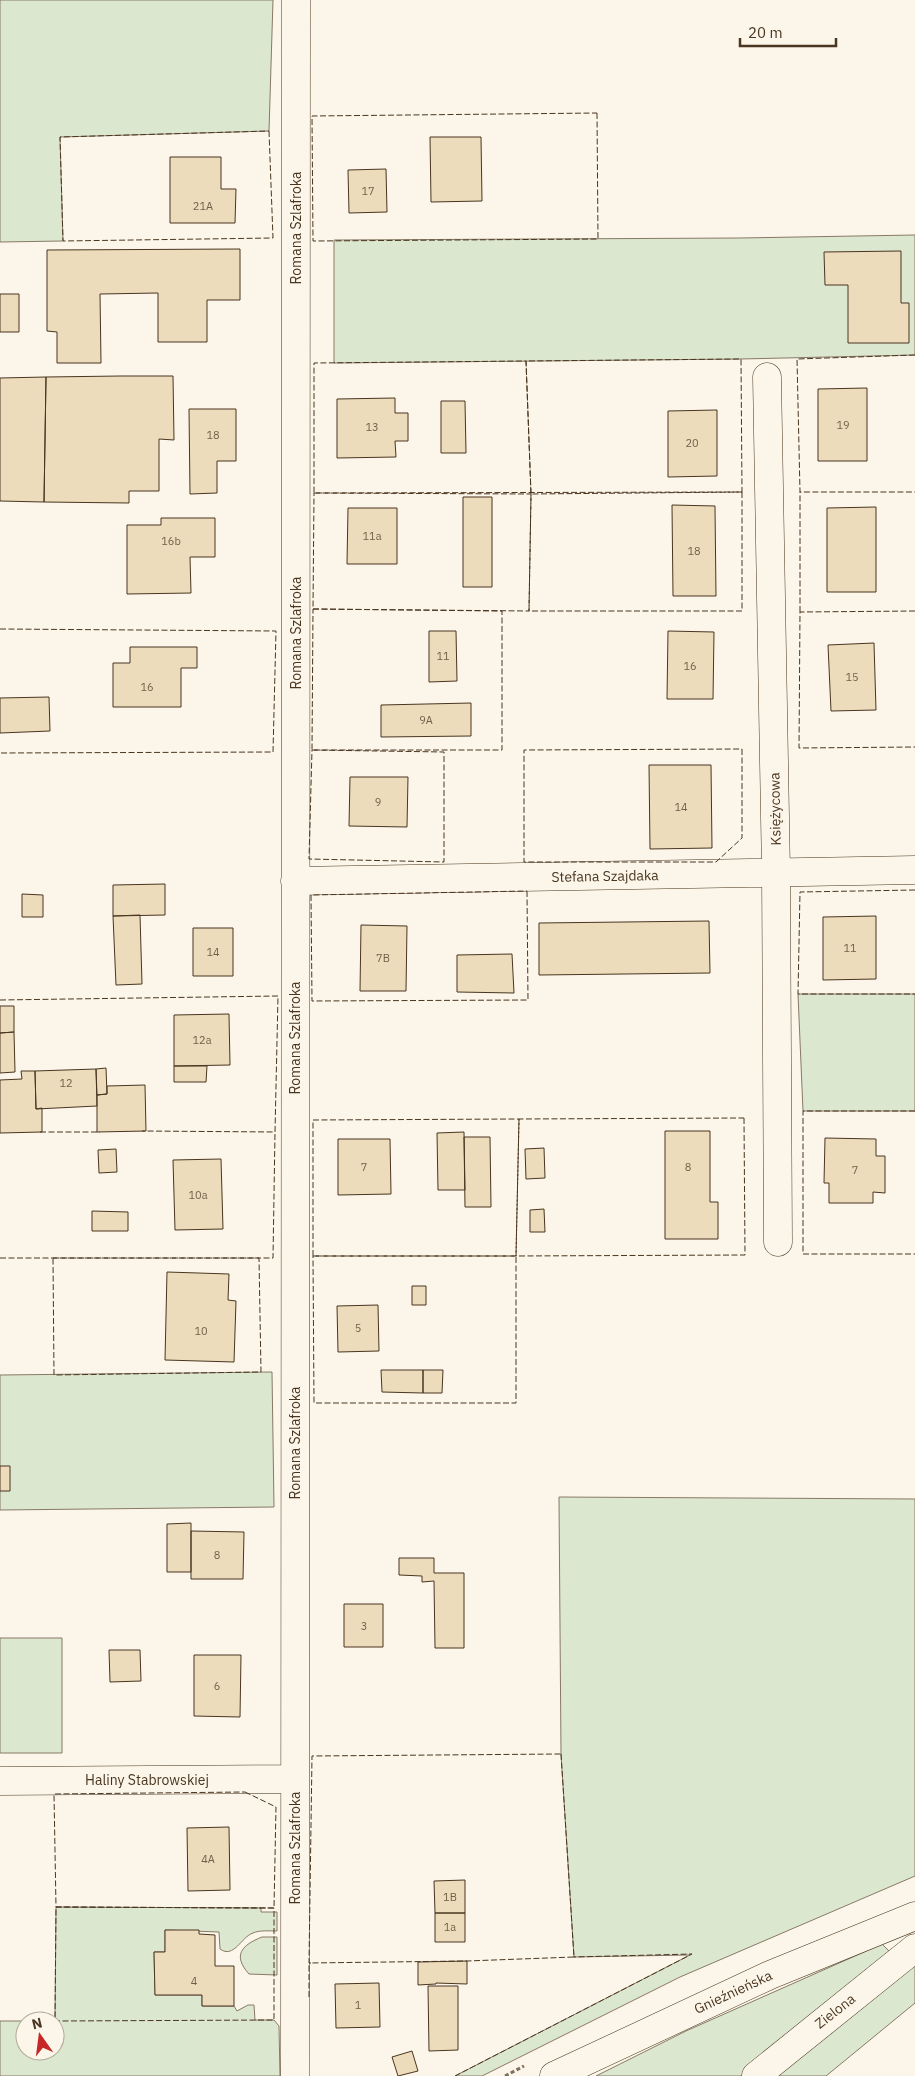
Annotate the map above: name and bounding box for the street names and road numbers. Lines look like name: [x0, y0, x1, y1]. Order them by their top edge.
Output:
street label: Romana Szlafroka: [287, 171, 305, 285]
street label: Romana Szlafroka: [287, 576, 305, 690]
street label: Księżycowa: [765, 772, 785, 846]
street label: Stefana Szajdaka: [551, 866, 659, 886]
street label: Romana Szlafroka: [286, 981, 304, 1095]
street label: Romana Szlafroka: [286, 1386, 304, 1500]
street label: Haliny Stabrowskiej: [85, 1771, 209, 1789]
street label: Romana Szlafroka: [286, 1791, 304, 1905]
street label: Gnieźnieńska: [691, 1966, 775, 2018]
street label: Zielona: [811, 1989, 859, 2032]

